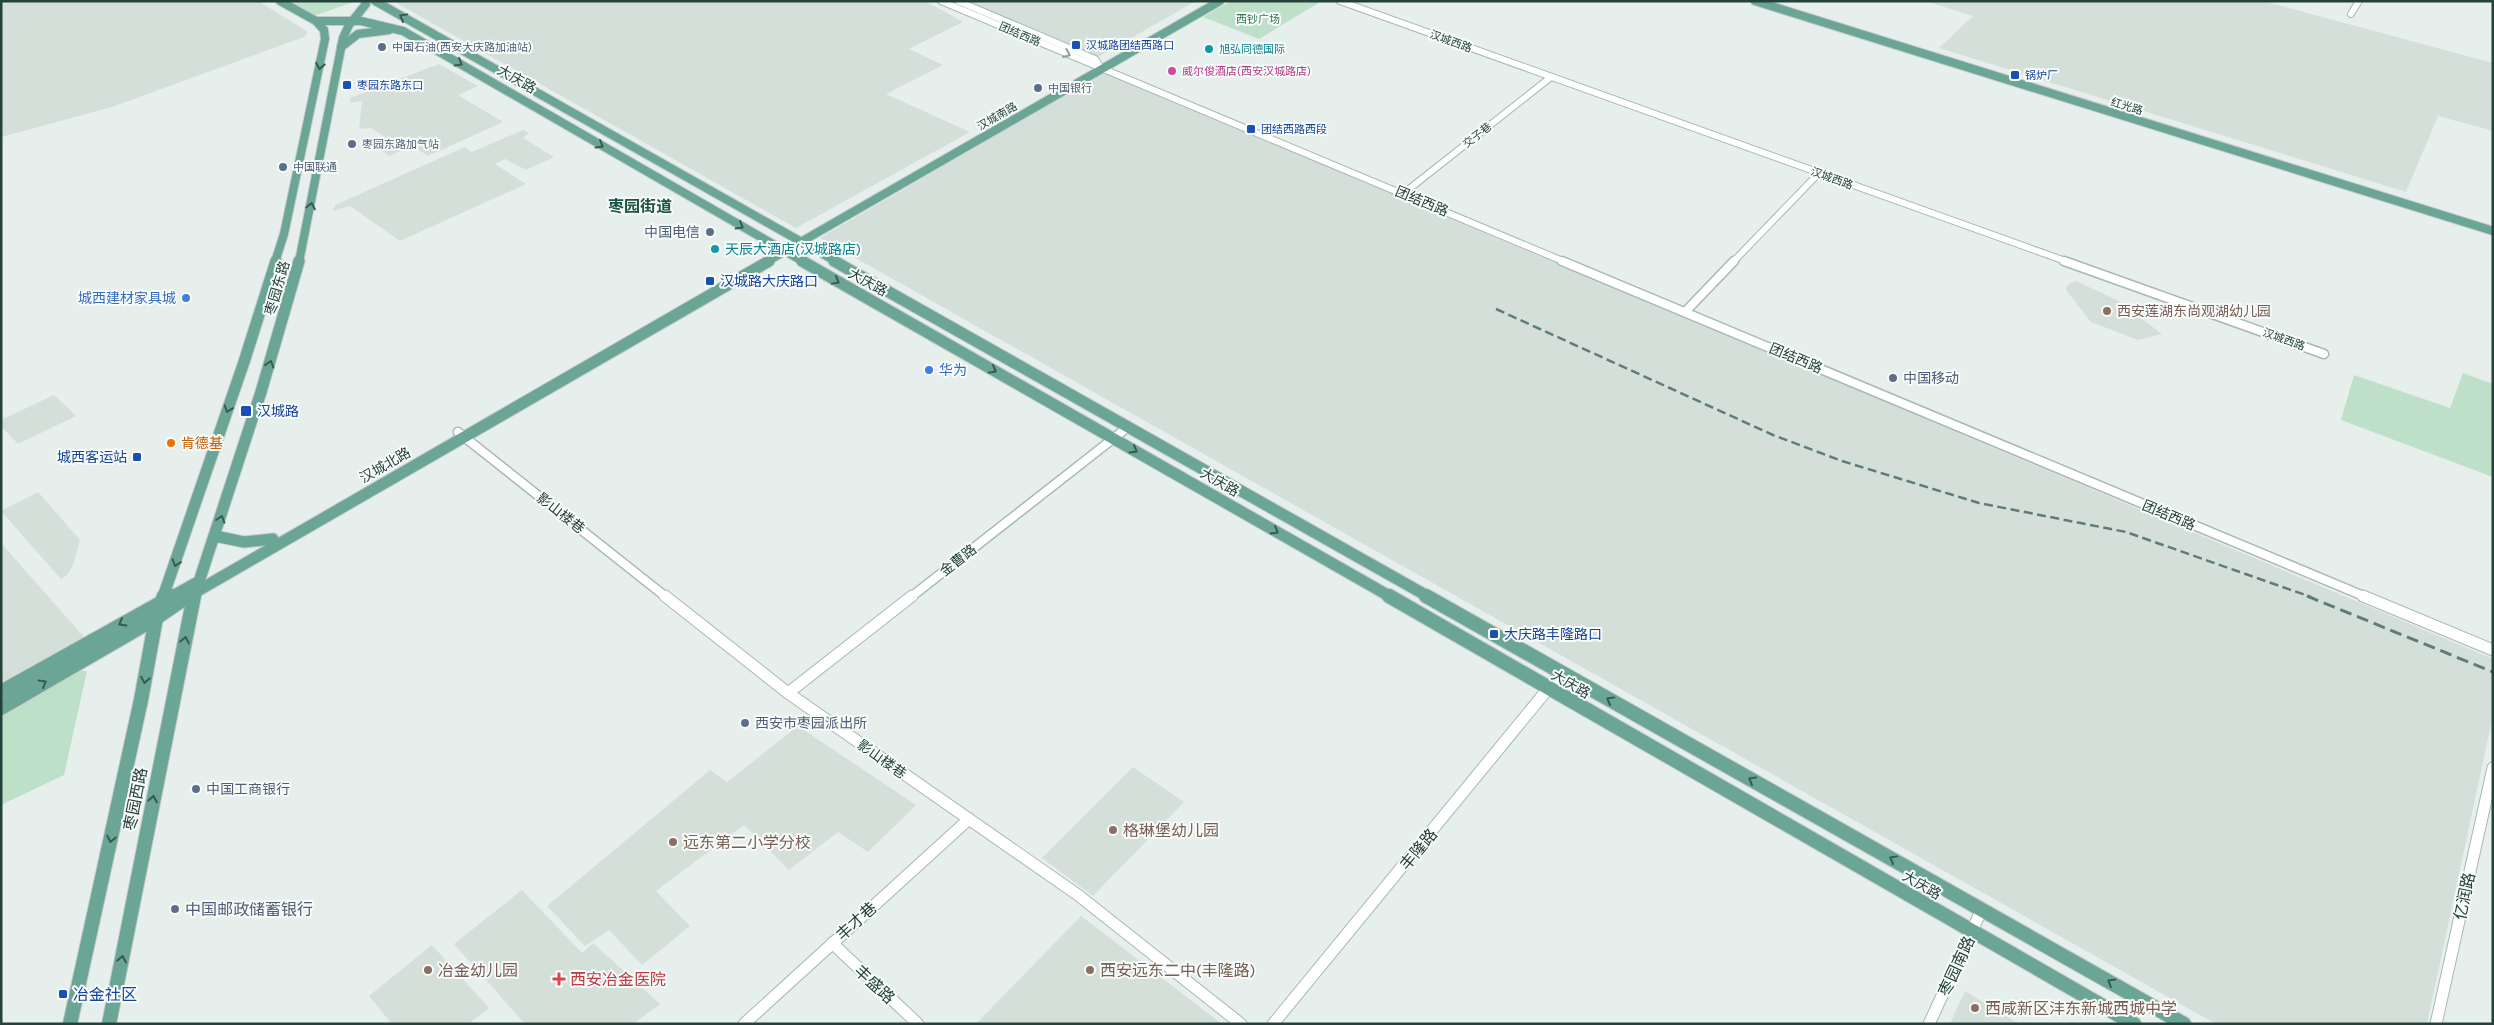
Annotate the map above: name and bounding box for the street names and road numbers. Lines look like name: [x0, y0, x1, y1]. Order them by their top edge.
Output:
street label: 团结西路: [997, 20, 1043, 49]
street label: 汉城西路: [1428, 28, 1474, 55]
street label: 大庆路: [494, 62, 539, 97]
street label: 红光路: [2109, 95, 2145, 118]
street label: 汉城南路: [975, 100, 1020, 133]
street label: 交子巷: [1460, 120, 1494, 151]
street label: 汉城西路: [1809, 165, 1855, 192]
street label: 团结西路: [1393, 183, 1451, 220]
street label: 枣园东路: [262, 259, 293, 317]
street label: 大庆路: [845, 265, 890, 300]
street label: 汉城西路: [2261, 326, 2307, 353]
street label: 团结西路: [1767, 340, 1825, 377]
street label: 汉城北路: [357, 444, 414, 487]
street label: 大庆路: [1197, 465, 1242, 500]
street label: 影山楼巷: [533, 489, 588, 537]
street label: 团结西路: [2140, 497, 2198, 534]
street label: 金曹路: [937, 541, 980, 580]
street label: 大庆路: [1548, 667, 1593, 702]
street label: 影山楼巷: [854, 736, 910, 782]
street label: 枣园西路: [120, 766, 151, 832]
street label: 丰隆路: [1396, 825, 1441, 874]
street label: 大庆路: [1899, 868, 1944, 903]
street label: 亿润路: [2450, 871, 2479, 922]
street label: 丰才巷: [832, 898, 881, 944]
street label: 枣园南路: [1934, 933, 1979, 999]
street label: 丰盛路: [851, 961, 899, 1008]

